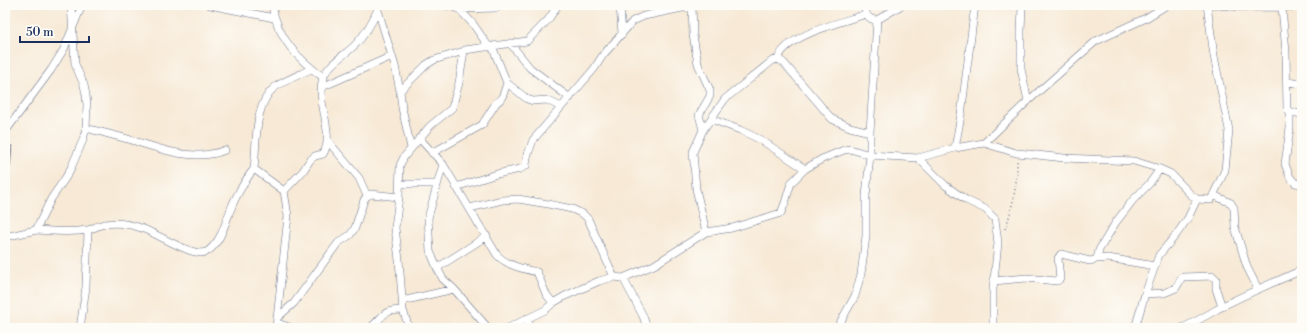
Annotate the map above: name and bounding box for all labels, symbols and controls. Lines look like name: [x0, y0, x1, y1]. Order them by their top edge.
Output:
scale bar: [20, 18, 89, 44]
text: 50 m: [26, 25, 54, 40]

